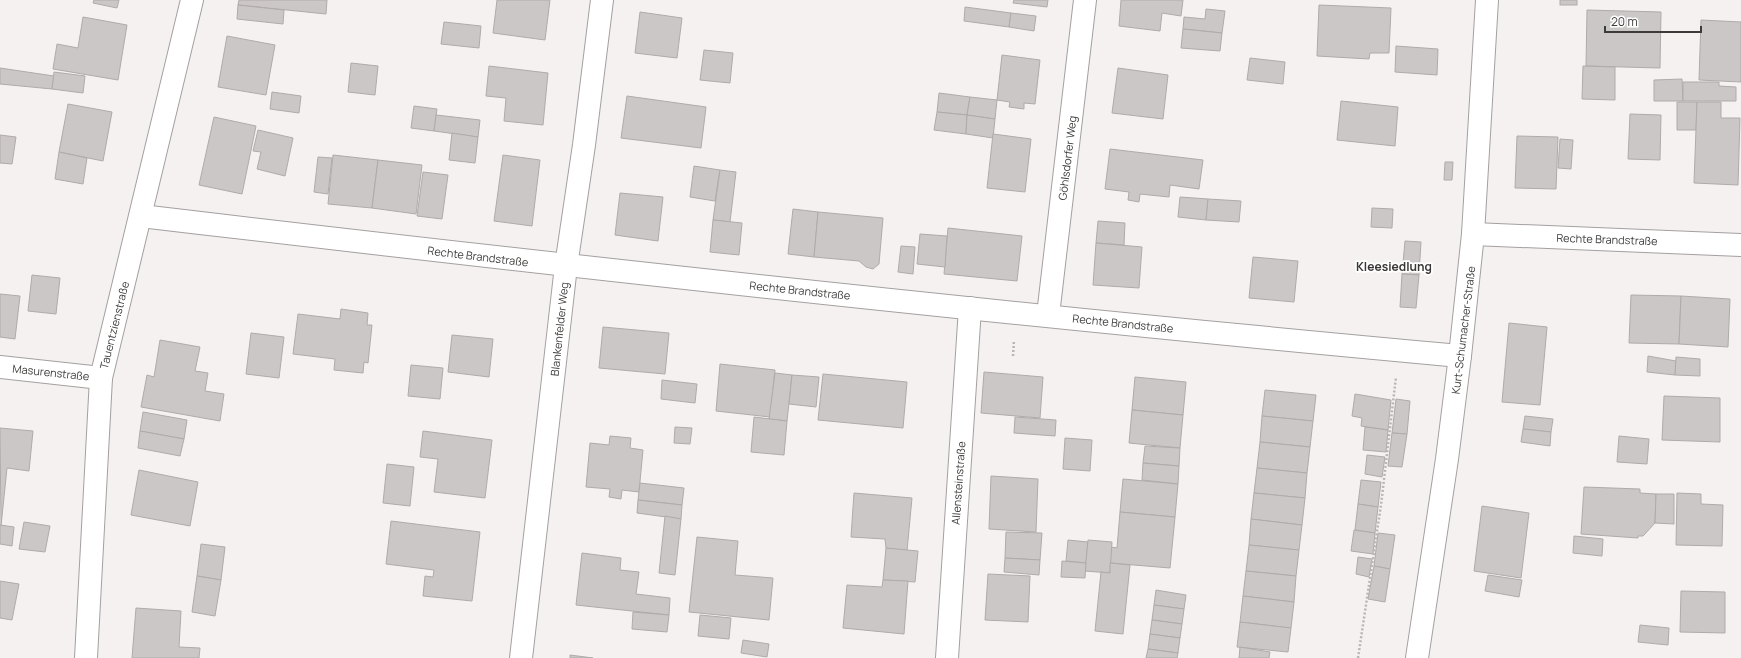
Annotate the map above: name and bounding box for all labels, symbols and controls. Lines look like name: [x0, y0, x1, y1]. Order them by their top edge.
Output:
scale bar: [1605, 8, 1701, 34]
text: 20 m: [1611, 13, 1638, 30]
street label: Göhlsdorfer Weg: [1054, 115, 1080, 201]
street label: Rechte Brandstraße: [1556, 230, 1659, 248]
street label: Rechte Brandstraße: [427, 242, 530, 270]
district label: Kleesiedlung: [1356, 258, 1432, 275]
street label: Kurt-Schumacher-Straße: [1448, 265, 1478, 395]
street label: Rechte Brandstraße: [749, 277, 852, 303]
street label: Tauentzienstraße: [96, 279, 132, 370]
street label: Blankenfelder Weg: [547, 281, 571, 377]
street label: Rechte Brandstraße: [1072, 310, 1175, 336]
street label: Masurenstraße: [12, 360, 91, 384]
street label: Allensteinstraße: [948, 440, 968, 525]

